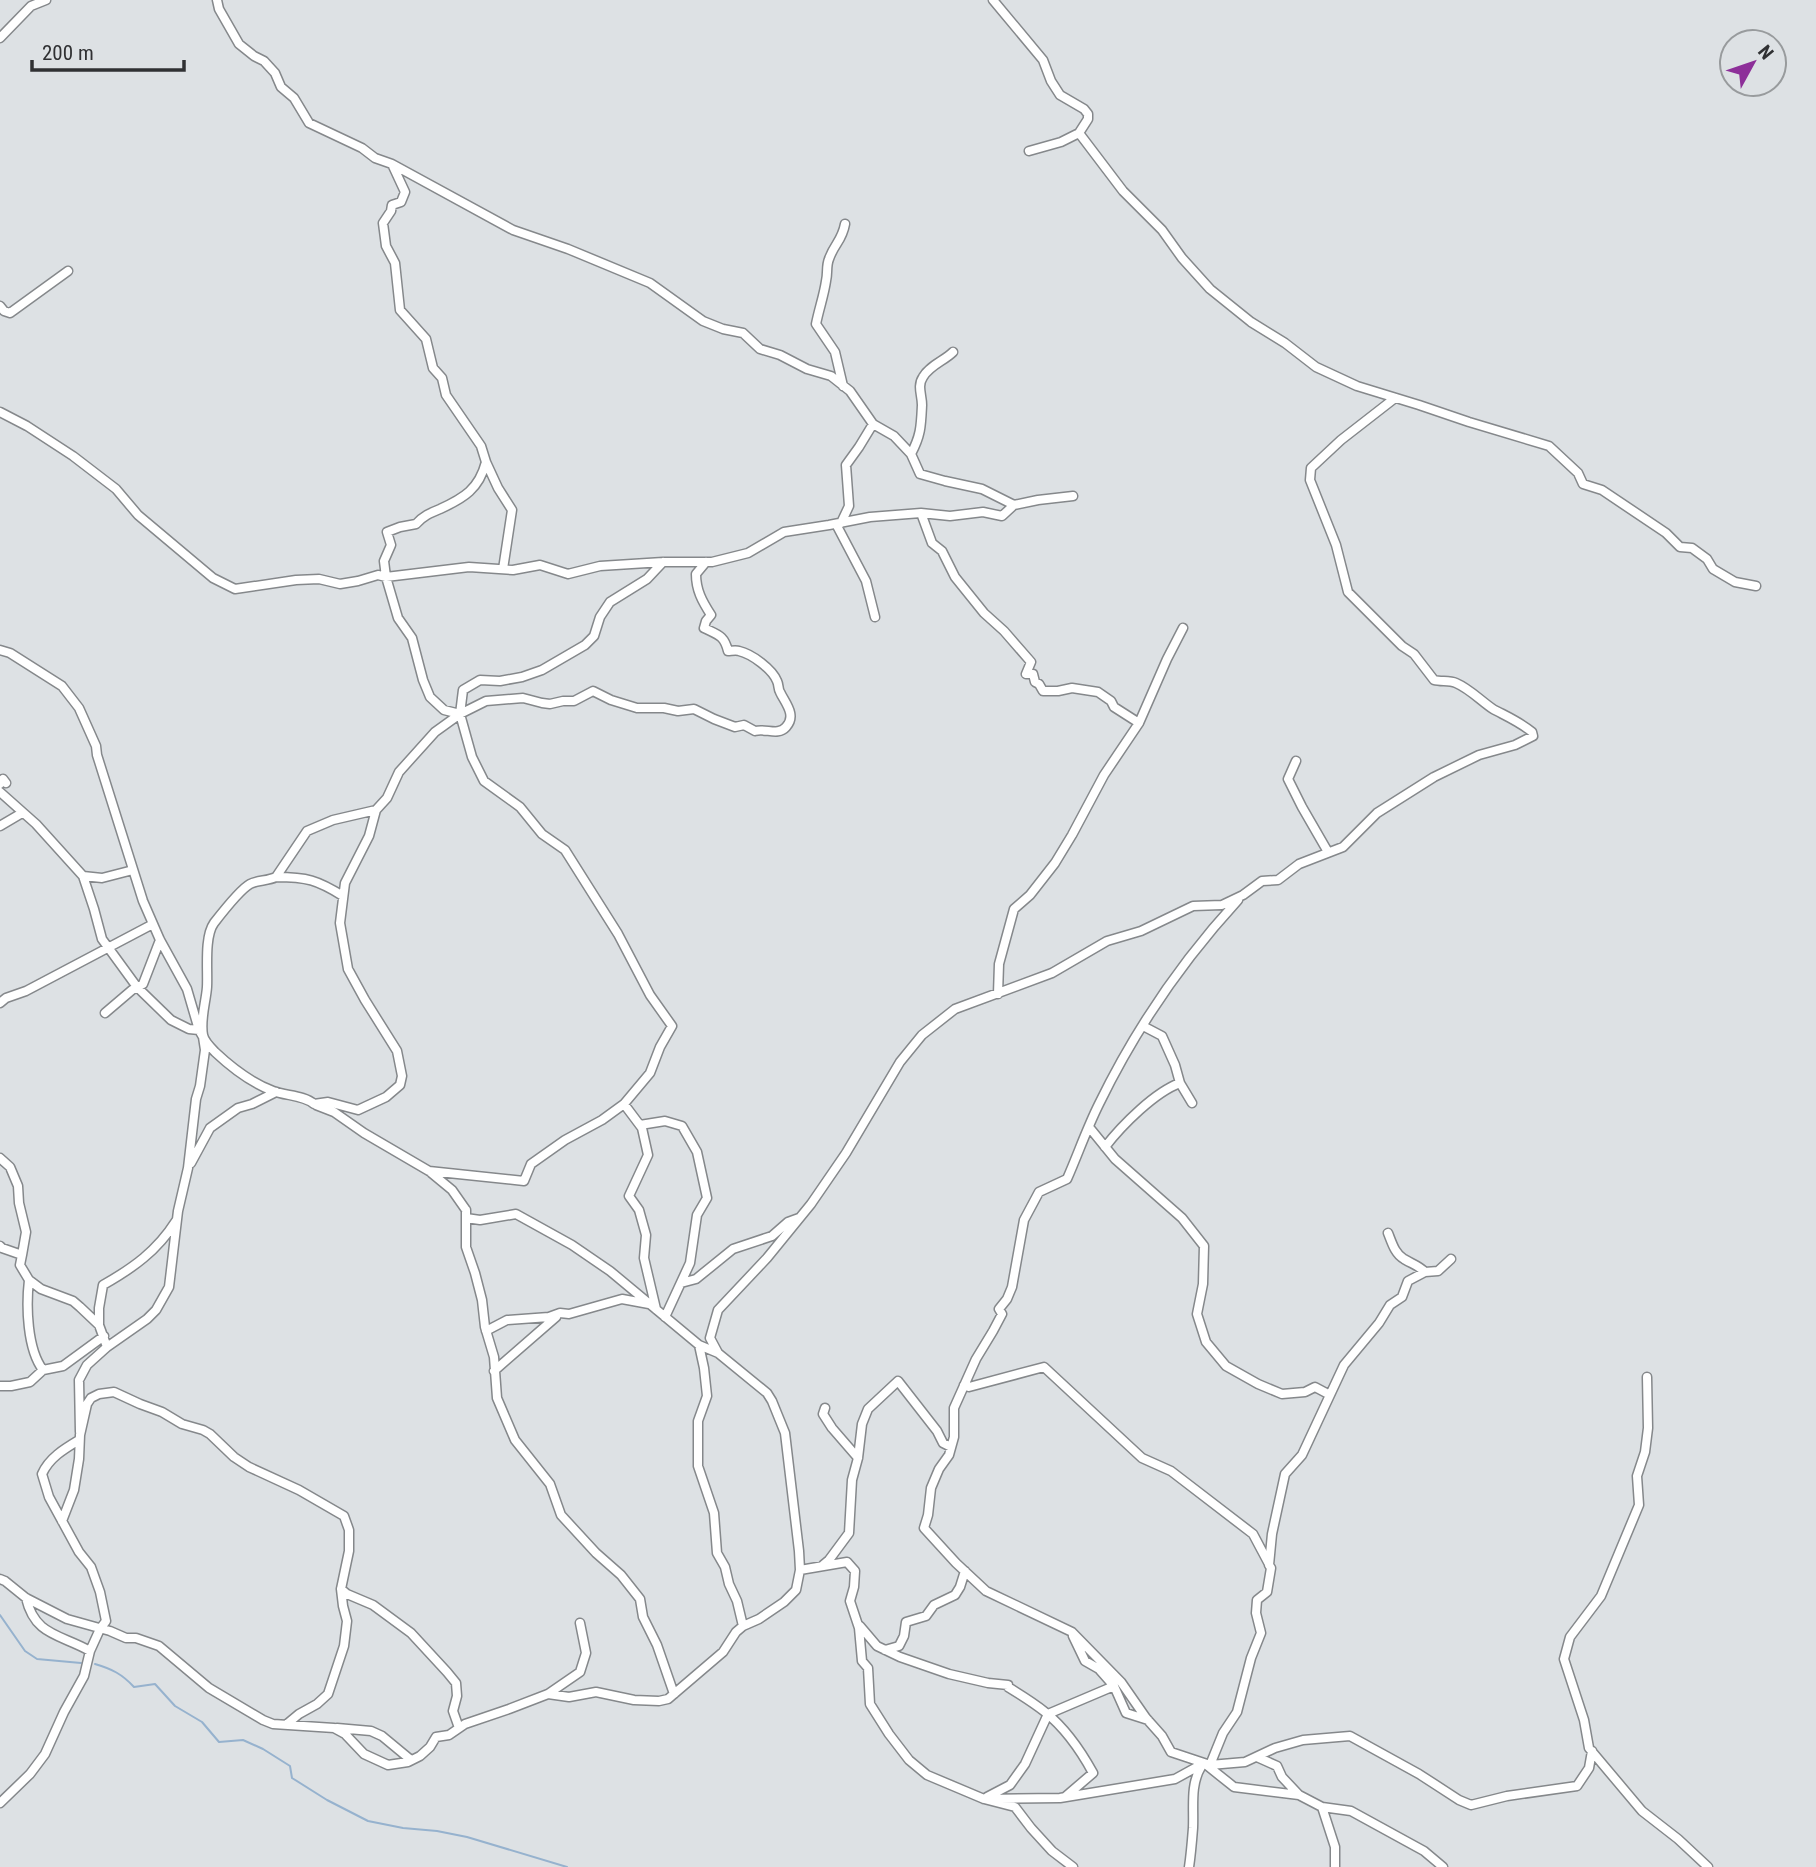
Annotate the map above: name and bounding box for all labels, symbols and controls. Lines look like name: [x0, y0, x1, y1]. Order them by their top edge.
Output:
scale bar: [32, 28, 184, 72]
north arrow: [1718, 28, 1788, 98]
text: 200 m: [42, 41, 94, 65]
text: N: [1753, 41, 1778, 64]

